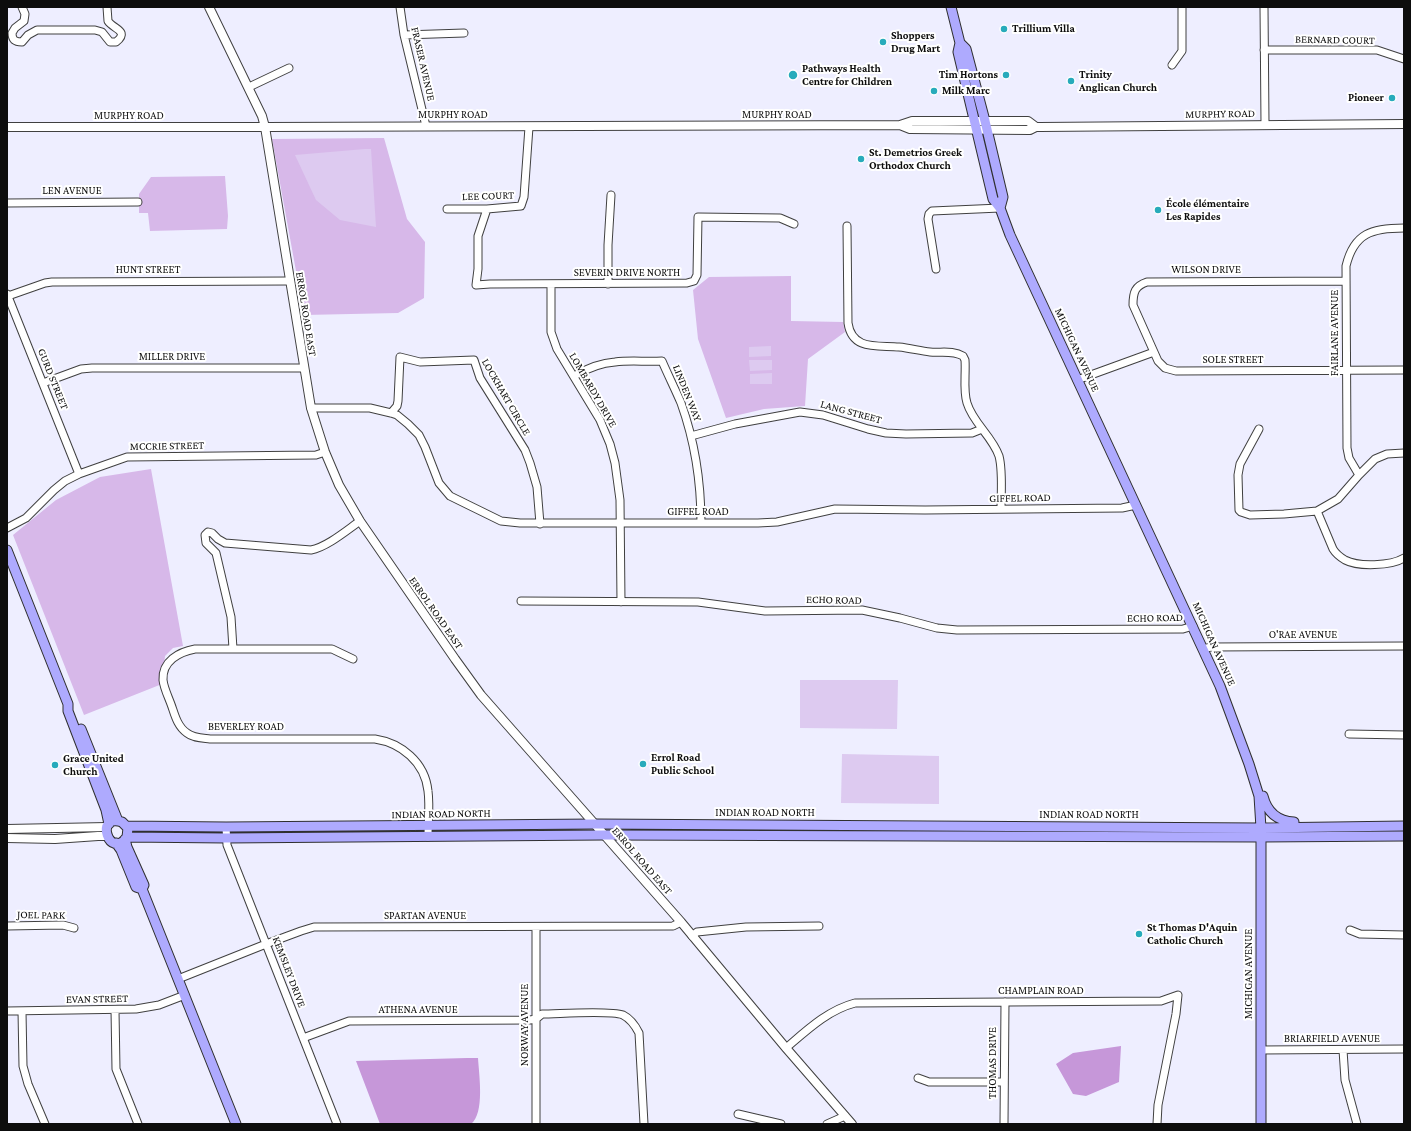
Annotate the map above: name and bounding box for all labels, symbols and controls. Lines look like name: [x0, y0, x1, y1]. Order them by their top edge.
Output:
place label: Trillium Villa: [1012, 22, 1075, 36]
marker: Trillium Villa: [999, 24, 1009, 34]
street label: FRASER AVENUE: [408, 26, 438, 102]
place label: Shoppers Drug Mart: [891, 29, 940, 55]
street label: BERNARD COURT: [1295, 33, 1375, 47]
marker: Shoppers Drug Mart: [878, 37, 888, 47]
place label: Pathways Health Centre for Children: [802, 62, 892, 88]
place label: Tim Hortons: [939, 68, 998, 82]
place label: Trinity Anglican Church: [1079, 68, 1157, 94]
marker: Pathways Health Centre for Children: [787, 69, 799, 81]
marker: Tim Hortons: [1001, 70, 1011, 80]
marker: Trinity Anglican Church: [1066, 76, 1076, 86]
place label: Milk Marc: [942, 84, 990, 98]
marker: Milk Marc: [929, 86, 939, 96]
place label: Pioneer: [1348, 91, 1384, 105]
marker: Pioneer: [1387, 93, 1397, 103]
street label: MURPHY ROAD: [1185, 107, 1255, 121]
street label: MURPHY ROAD: [418, 108, 488, 122]
street label: MURPHY ROAD: [742, 108, 812, 122]
street label: MURPHY ROAD: [94, 109, 164, 123]
place label: St. Demetrios Greek Orthodox Church: [869, 146, 962, 172]
marker: St. Demetrios Greek Orthodox Church: [856, 154, 866, 164]
street label: LEN AVENUE: [42, 184, 102, 198]
street label: LEE COURT: [462, 188, 514, 204]
place label: École élémentaire Les Rapides: [1166, 197, 1249, 223]
marker: École élémentaire Les Rapides: [1153, 205, 1163, 215]
street label: HUNT STREET: [116, 263, 180, 277]
street label: WILSON DRIVE: [1171, 263, 1241, 277]
street label: SEVERIN DRIVE NORTH: [574, 266, 680, 280]
street label: ERROL ROAD EAST: [293, 271, 319, 357]
street label: FAIRLANE AVENUE: [1328, 290, 1342, 376]
street label: MICHIGAN AVENUE: [1052, 306, 1102, 394]
street label: GURD STREET: [35, 347, 71, 411]
street label: MILLER DRIVE: [139, 350, 205, 364]
street label: LOMBARDY DRIVE: [566, 350, 620, 430]
street label: SOLE STREET: [1202, 353, 1264, 367]
street label: LOCKHART CIRCLE: [479, 356, 533, 438]
street label: LINDEN WAY: [670, 363, 704, 423]
street label: LANG STREET: [819, 397, 883, 427]
street label: MCCRIE STREET: [130, 439, 204, 453]
street label: GIFFEL ROAD: [989, 491, 1051, 505]
street label: GIFFEL ROAD: [667, 505, 729, 519]
street label: ERROL ROAD EAST: [406, 574, 466, 652]
street label: ECHO ROAD: [806, 593, 862, 607]
street label: MICHIGAN AVENUE: [1190, 600, 1238, 688]
street label: ECHO ROAD: [1127, 611, 1183, 625]
street label: O'RAE AVENUE: [1269, 628, 1337, 642]
street label: BEVERLEY ROAD: [208, 720, 284, 734]
place label: Errol Road Public School: [651, 751, 714, 777]
place label: Grace United Church: [63, 752, 124, 778]
marker: Errol Road Public School: [638, 759, 648, 769]
marker: Grace United Church: [50, 760, 60, 770]
street label: INDIAN ROAD NORTH: [715, 806, 815, 820]
street label: INDIAN ROAD NORTH: [391, 807, 491, 821]
street label: INDIAN ROAD NORTH: [1039, 808, 1139, 822]
street label: ERROL ROAD EAST: [609, 825, 675, 897]
street label: JOEL PARK: [17, 908, 65, 922]
street label: SPARTAN AVENUE: [384, 909, 466, 923]
place label: St Thomas D'Aquin Catholic Church: [1147, 921, 1237, 947]
marker: St Thomas D'Aquin Catholic Church: [1134, 929, 1144, 939]
street label: MICHIGAN AVENUE: [1242, 929, 1256, 1019]
street label: KEMSLEY DRIVE: [269, 935, 309, 1009]
street label: NORWAY AVENUE: [518, 984, 532, 1066]
street label: CHAMPLAIN ROAD: [998, 984, 1084, 998]
street label: EVAN STREET: [66, 992, 128, 1006]
street label: ATHENA AVENUE: [378, 1003, 458, 1017]
street label: THOMAS DRIVE: [986, 1027, 1000, 1099]
street label: BRIARFIELD AVENUE: [1284, 1032, 1380, 1046]

